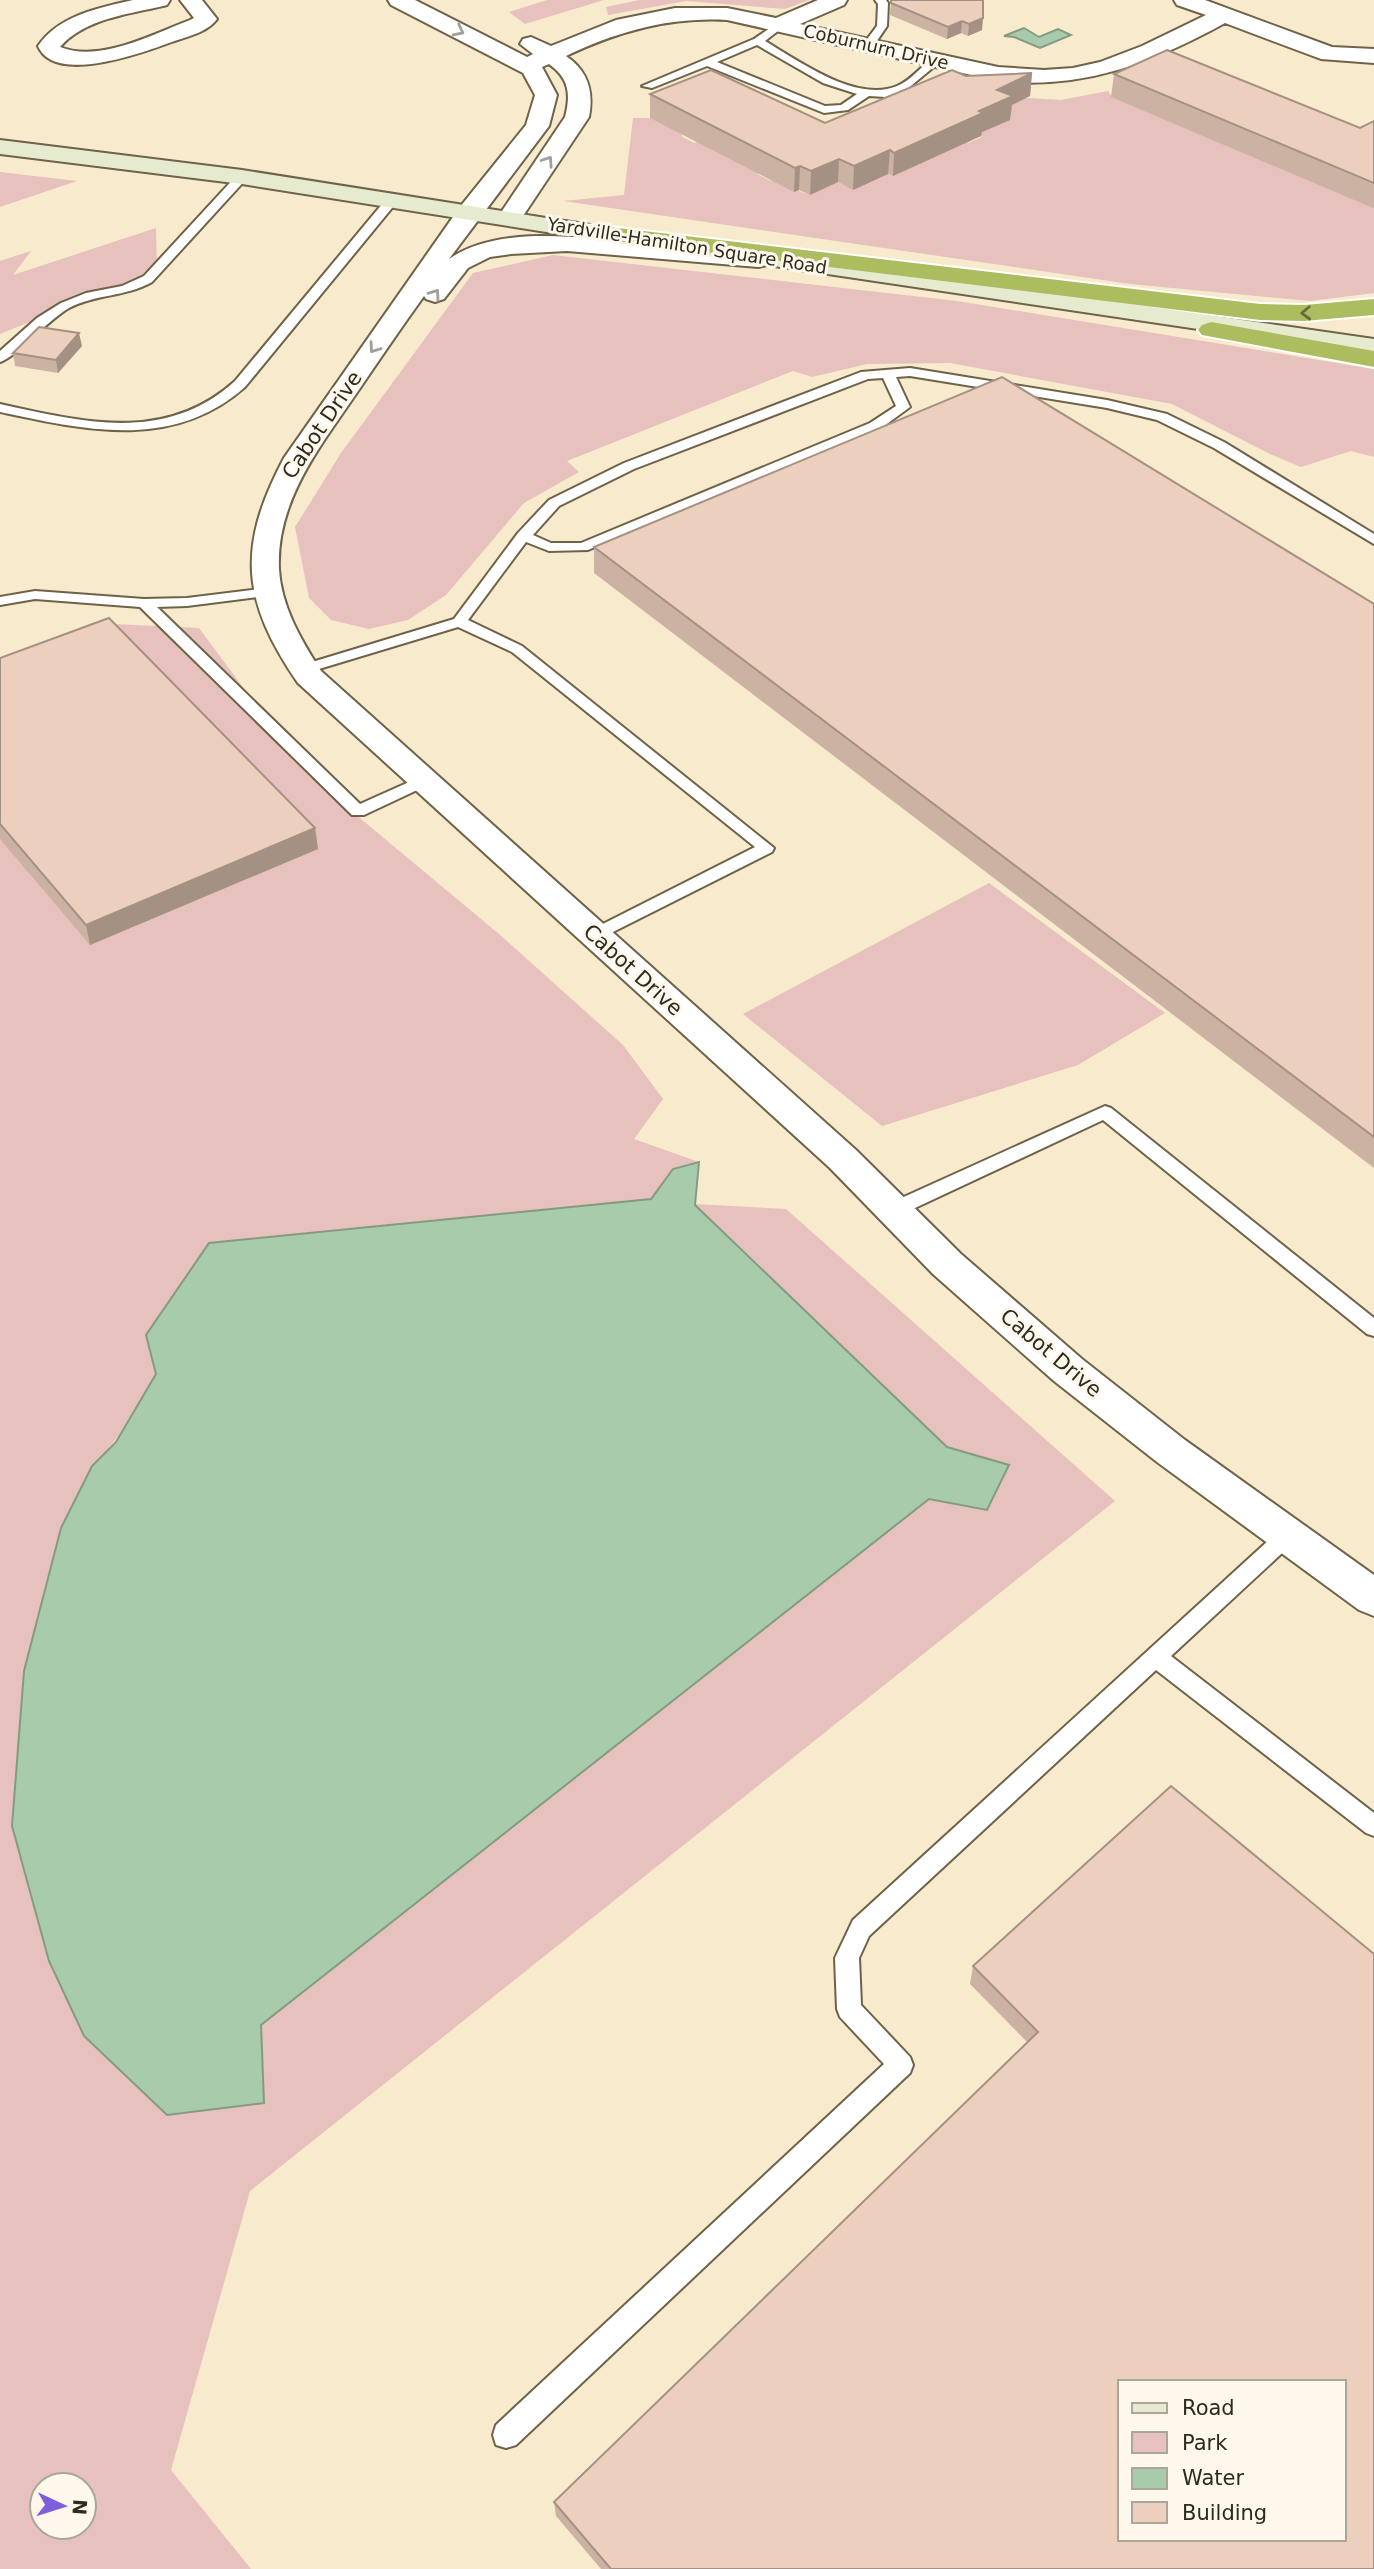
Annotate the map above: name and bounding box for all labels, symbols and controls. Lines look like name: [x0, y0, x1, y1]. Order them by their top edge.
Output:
street label: Coburnurn Drive: [801, 20, 951, 73]
one-way arrow: [452, 23, 465, 37]
one-way arrow: [540, 155, 553, 168]
street label: Yardville-Hamilton Square Road: [545, 213, 828, 278]
one-way arrow: [427, 289, 439, 302]
one-way arrow: [1300, 305, 1311, 320]
one-way arrow: [370, 340, 382, 353]
street label: Cabot Drive: [277, 367, 367, 483]
street label: Cabot Drive: [579, 919, 687, 1021]
street label: Cabot Drive: [996, 1304, 1106, 1402]
legend: [1118, 2380, 1346, 2541]
text: Road: [1182, 2396, 1235, 2420]
text: Park: [1182, 2431, 1228, 2455]
text: Water: [1182, 2466, 1244, 2490]
north arrow: [28, 2471, 98, 2541]
text: N: [68, 2498, 91, 2516]
text: Building: [1182, 2501, 1267, 2525]

